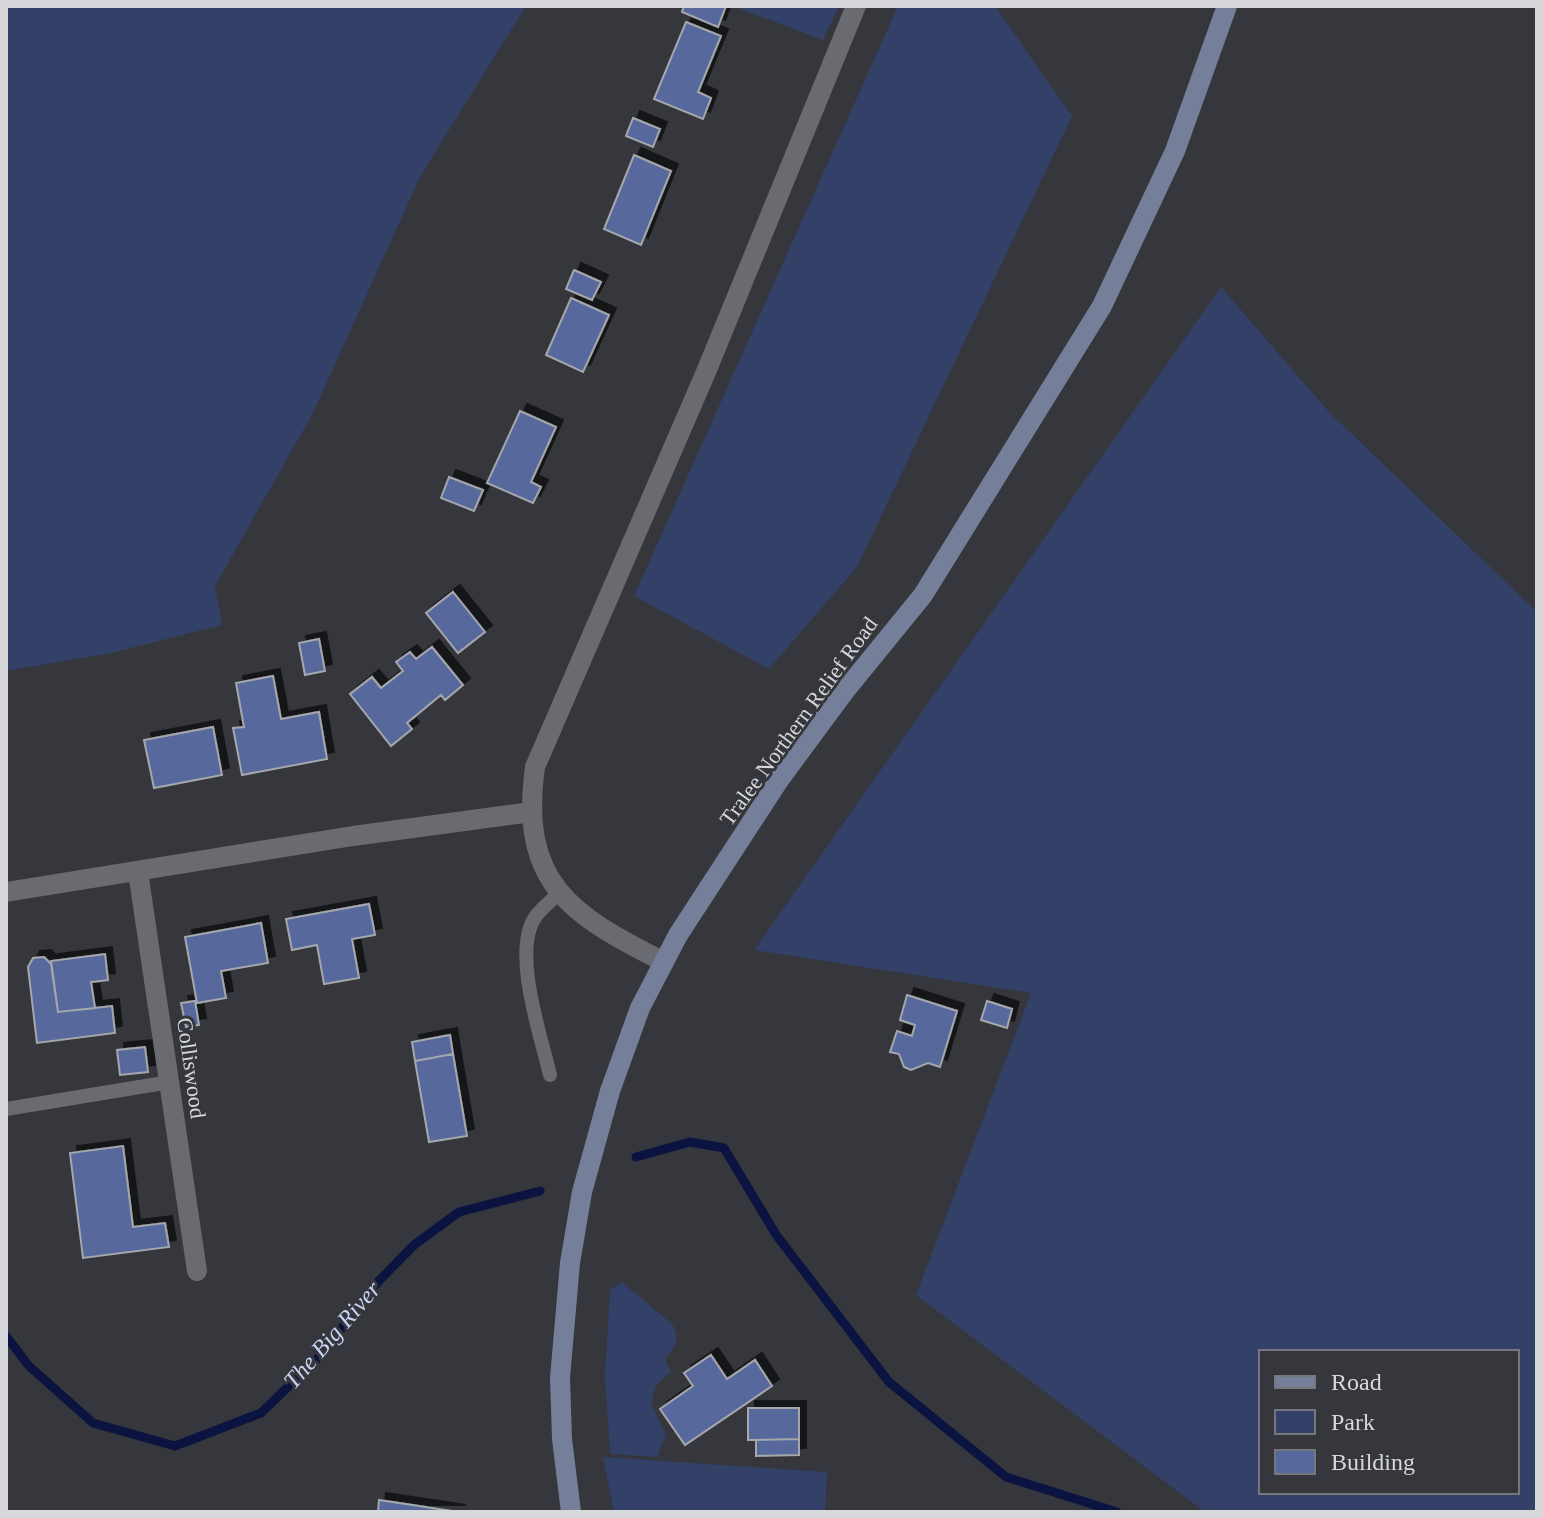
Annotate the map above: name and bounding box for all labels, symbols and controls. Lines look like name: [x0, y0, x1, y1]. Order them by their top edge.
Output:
street label: Tralee Northern Relief Road: [714, 612, 882, 830]
street label: Colliswood: [172, 1016, 211, 1120]
water label: The Big River: [278, 1276, 386, 1394]
legend: [1259, 1350, 1519, 1494]
text: Road: [1331, 1369, 1382, 1395]
text: Park: [1331, 1409, 1375, 1435]
text: Building: [1331, 1449, 1415, 1475]

